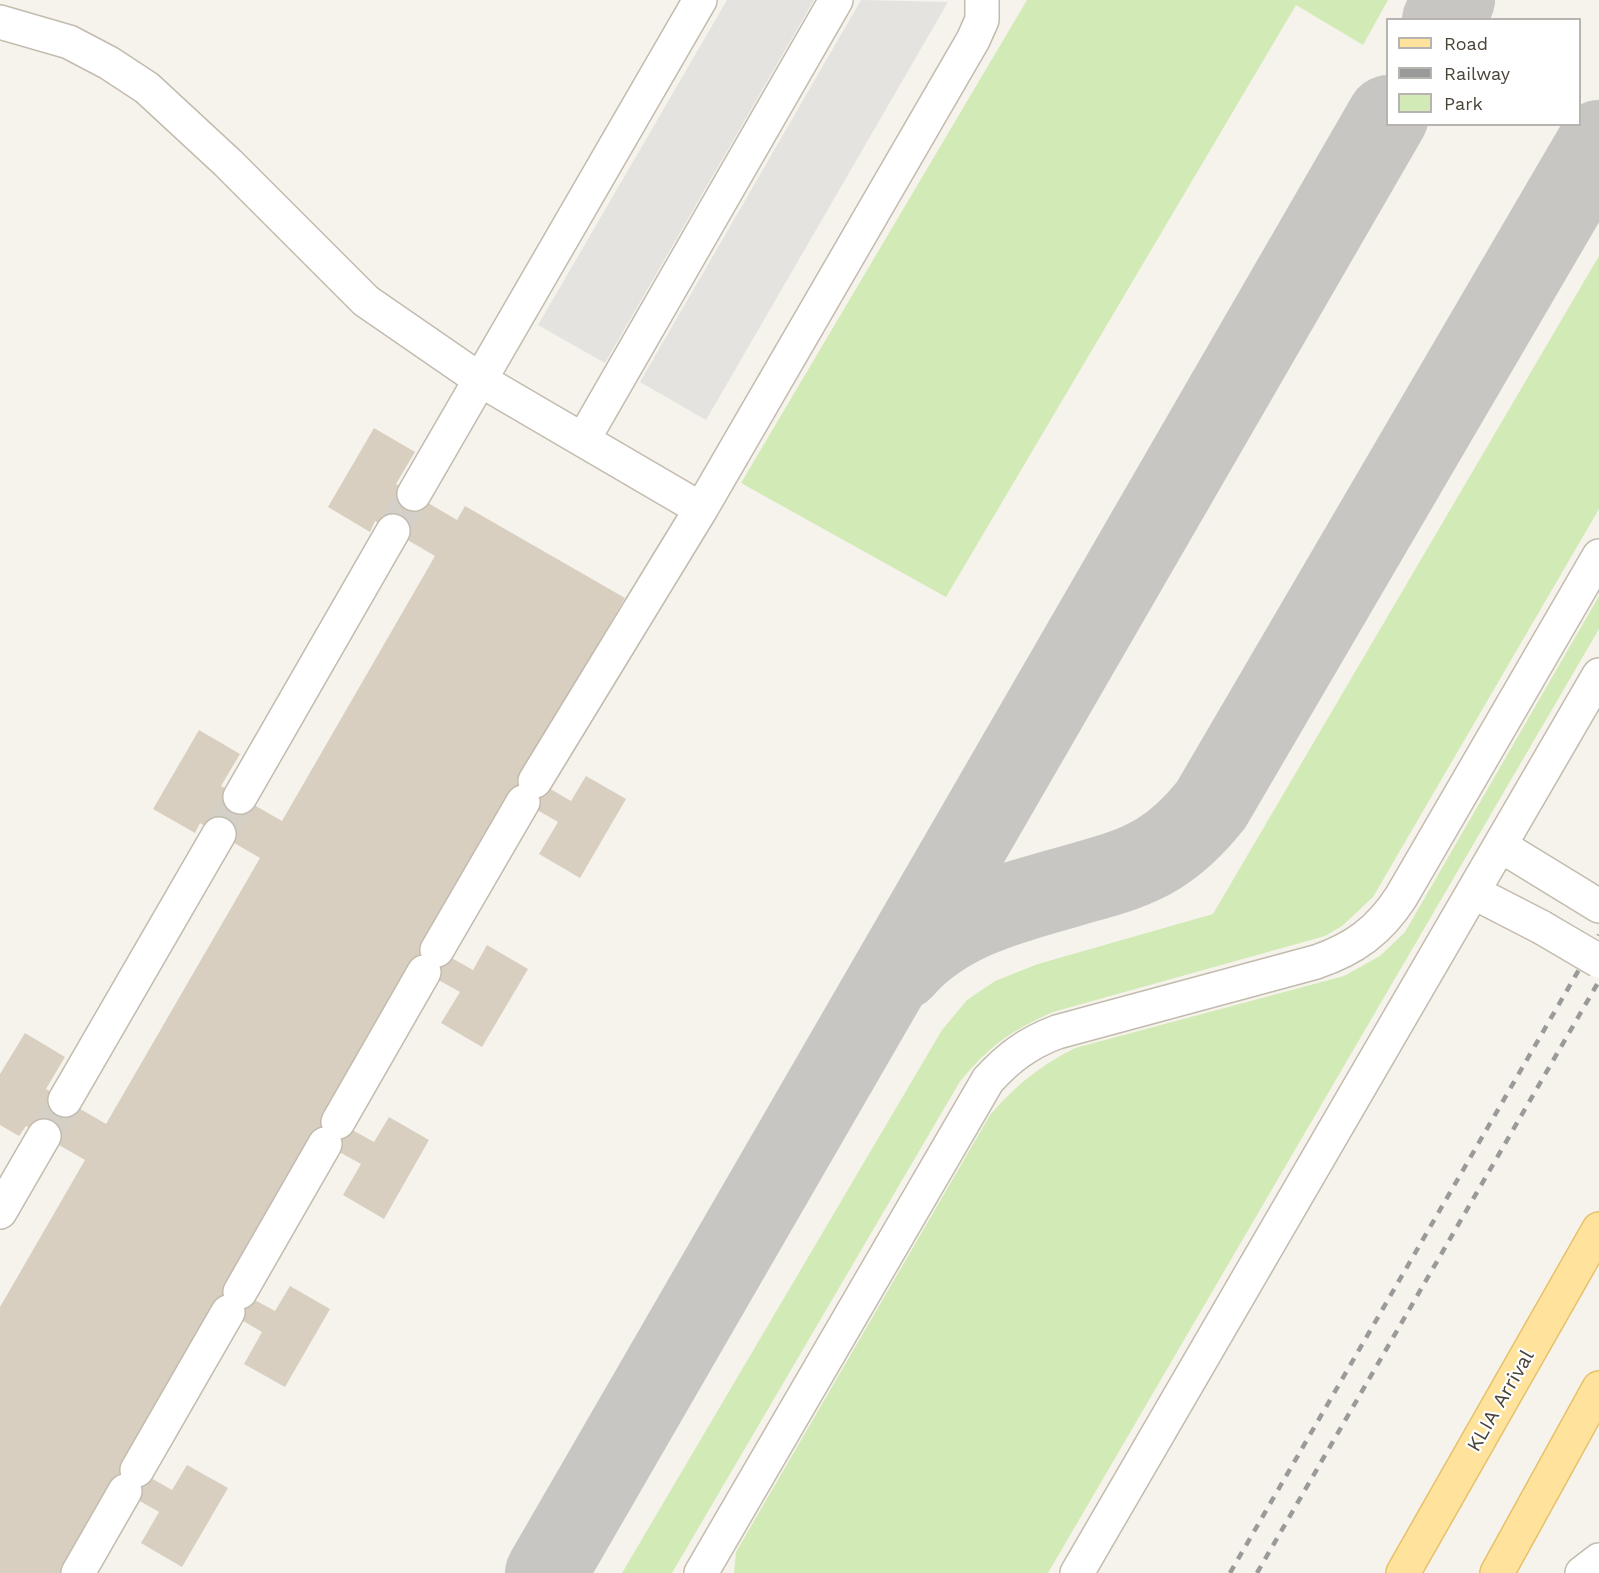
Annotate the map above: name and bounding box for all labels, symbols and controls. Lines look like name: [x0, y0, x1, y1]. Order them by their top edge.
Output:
legend: [1386, 18, 1581, 126]
text: Road: [1444, 33, 1488, 54]
text: Railway: [1444, 63, 1510, 84]
text: Park: [1444, 93, 1483, 114]
street label: KLIA Arrival: [1462, 1346, 1540, 1456]

